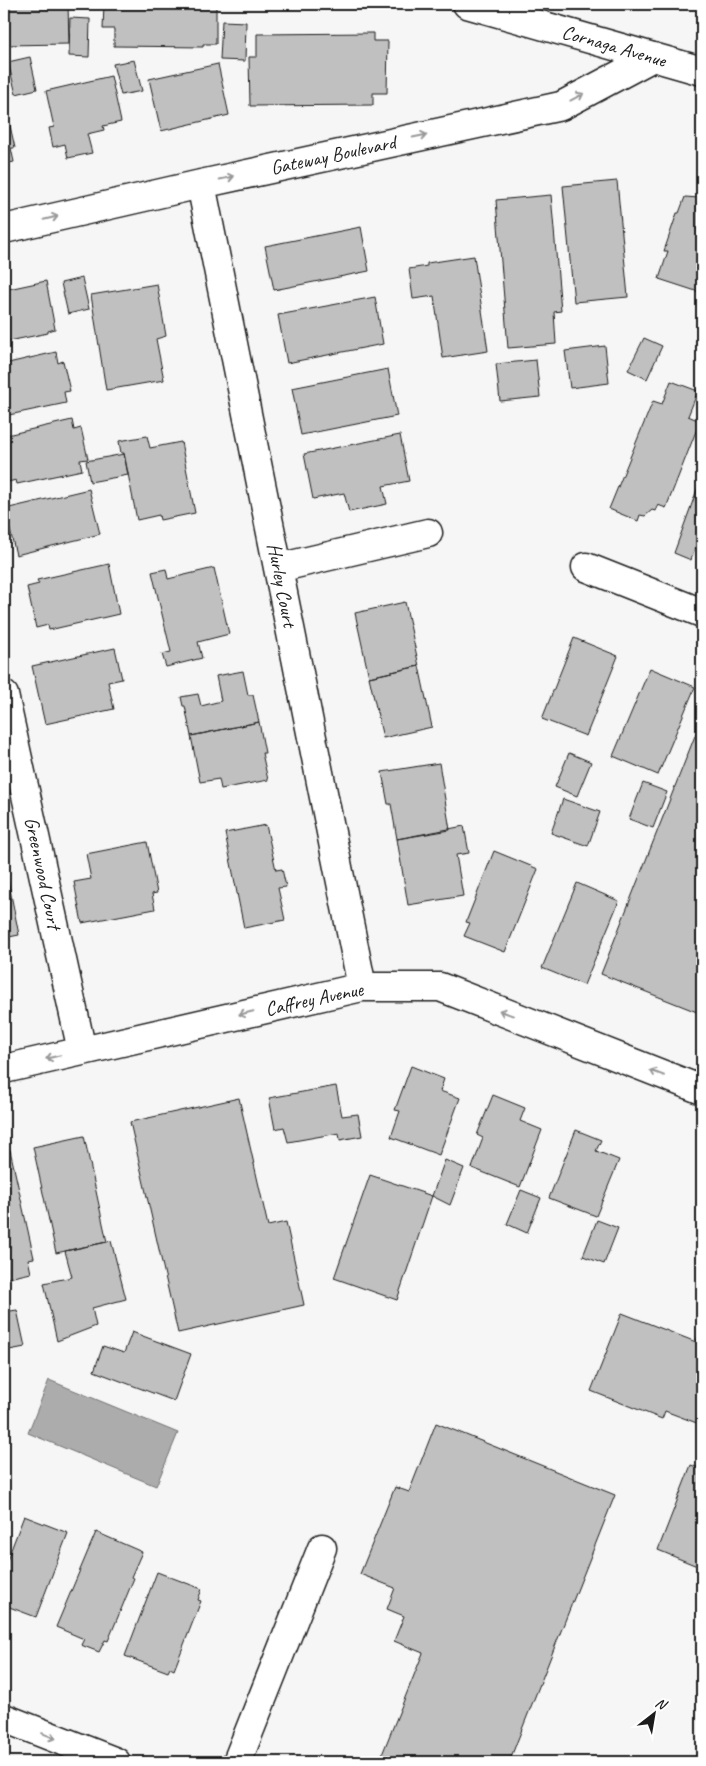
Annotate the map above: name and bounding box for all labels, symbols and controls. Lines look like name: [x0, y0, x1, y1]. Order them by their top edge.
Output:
street label: Cornaga Avenue: [559, 19, 670, 73]
one-way arrow: [569, 92, 584, 101]
street label: Gateway Boulevard: [268, 129, 401, 180]
one-way arrow: [411, 131, 427, 140]
one-way arrow: [218, 173, 234, 182]
one-way arrow: [43, 213, 59, 222]
street label: Hurley Court: [262, 541, 303, 631]
street label: Greenwood Court: [19, 815, 68, 935]
street label: Caffrey Avenue: [263, 976, 367, 1022]
one-way arrow: [498, 1008, 513, 1017]
one-way arrow: [238, 1009, 254, 1018]
one-way arrow: [46, 1053, 62, 1062]
one-way arrow: [650, 1067, 665, 1077]
north arrow: [628, 1688, 678, 1738]
text: N: [652, 1694, 671, 1714]
one-way arrow: [41, 1732, 56, 1741]

